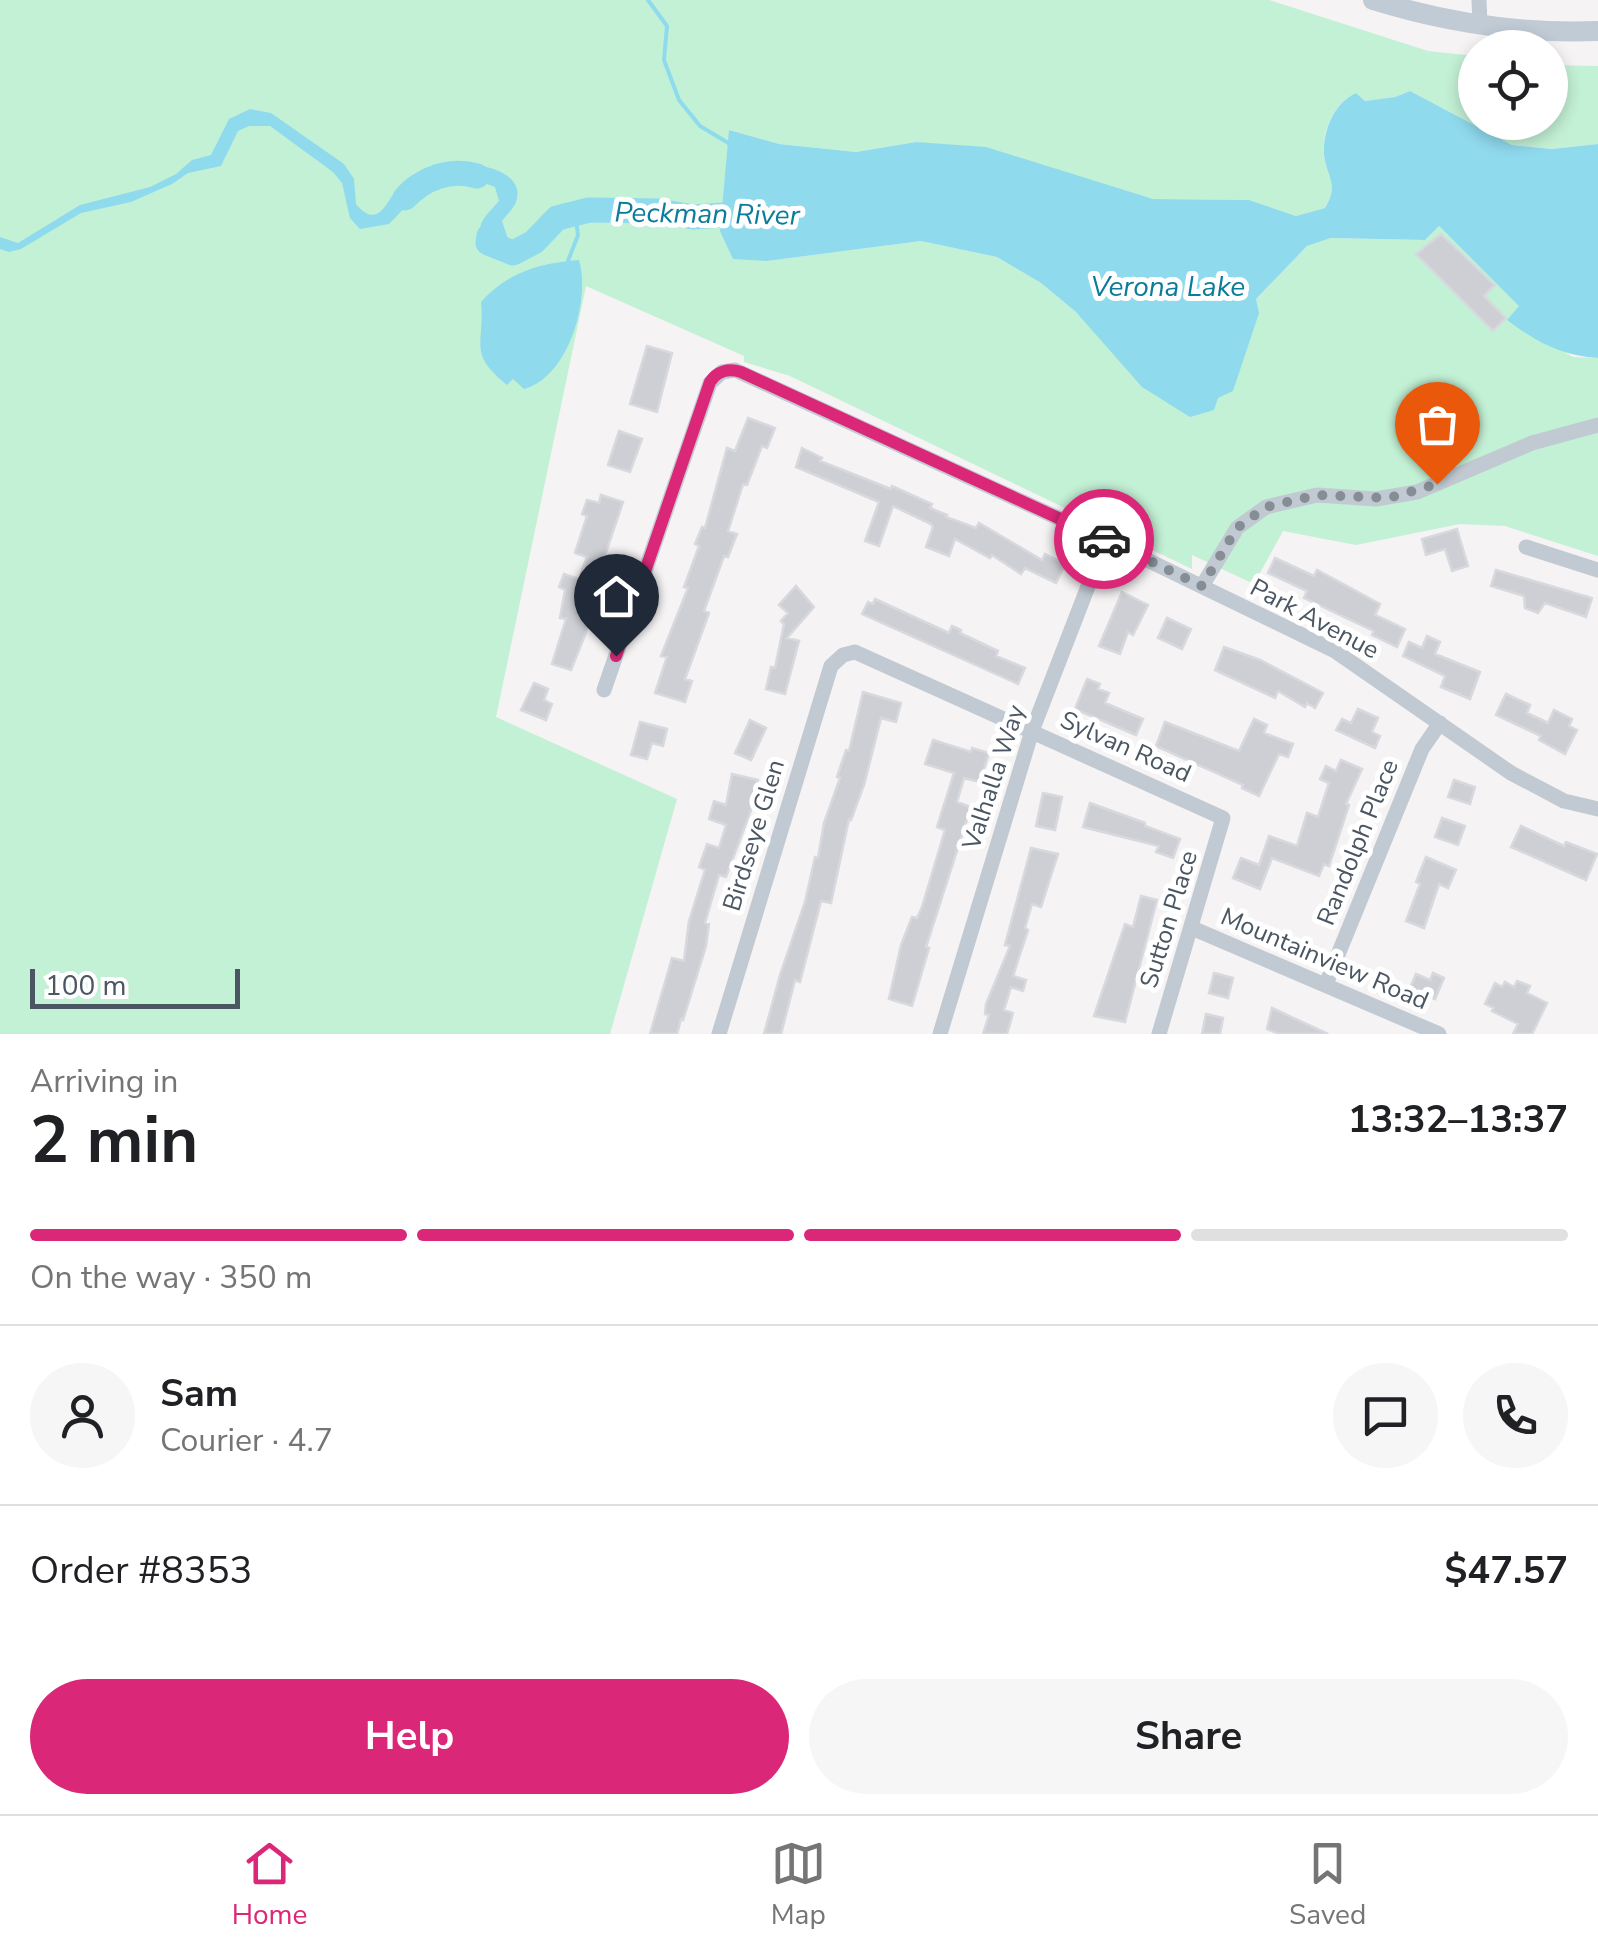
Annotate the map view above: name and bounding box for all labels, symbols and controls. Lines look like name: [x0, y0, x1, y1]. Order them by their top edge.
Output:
map controls: [1458, 30, 1568, 140]
button: locate: [1458, 30, 1568, 140]
water label: Peckman River: [614, 193, 801, 235]
water label: Verona Lake: [1091, 268, 1245, 306]
pin: [1395, 382, 1480, 485]
icon: bag: [1410, 397, 1465, 452]
courier: [1054, 489, 1154, 589]
icon: car: [1077, 512, 1132, 567]
pin: [574, 554, 659, 657]
icon: home: [589, 569, 644, 624]
street label: Park Avenue: [1244, 571, 1385, 667]
street label: Valhalla Way: [954, 700, 1033, 855]
street label: Sylvan Road: [1055, 703, 1196, 791]
street label: Randolph Place: [1309, 754, 1407, 930]
street label: Birdseye Glen: [715, 755, 793, 915]
street label: Sutton Place: [1132, 846, 1206, 992]
street label: Mountainview Road: [1215, 900, 1434, 1018]
scale bar: [30, 964, 240, 1008]
text: 100 m: [45, 967, 127, 1005]
text: Arriving in: [30, 1060, 178, 1103]
text: 13:32–13:37: [1348, 1094, 1568, 1145]
text: 2 min: [30, 1096, 198, 1185]
text: On the way · 350 m: [30, 1256, 312, 1299]
button: person: [30, 1363, 135, 1468]
button: chat: [1333, 1363, 1438, 1468]
button: phone: [1463, 1363, 1568, 1468]
text: Sam: [160, 1368, 238, 1419]
text: Courier · 4.7: [160, 1419, 333, 1462]
text: Order #8353: [30, 1545, 252, 1596]
text: $47.57: [1445, 1545, 1568, 1596]
button: Help: [30, 1679, 789, 1794]
button: Share: [809, 1679, 1568, 1794]
tab: Home: [232, 1836, 307, 1934]
tab: Map: [771, 1836, 826, 1934]
tab: Saved: [1289, 1836, 1366, 1934]

